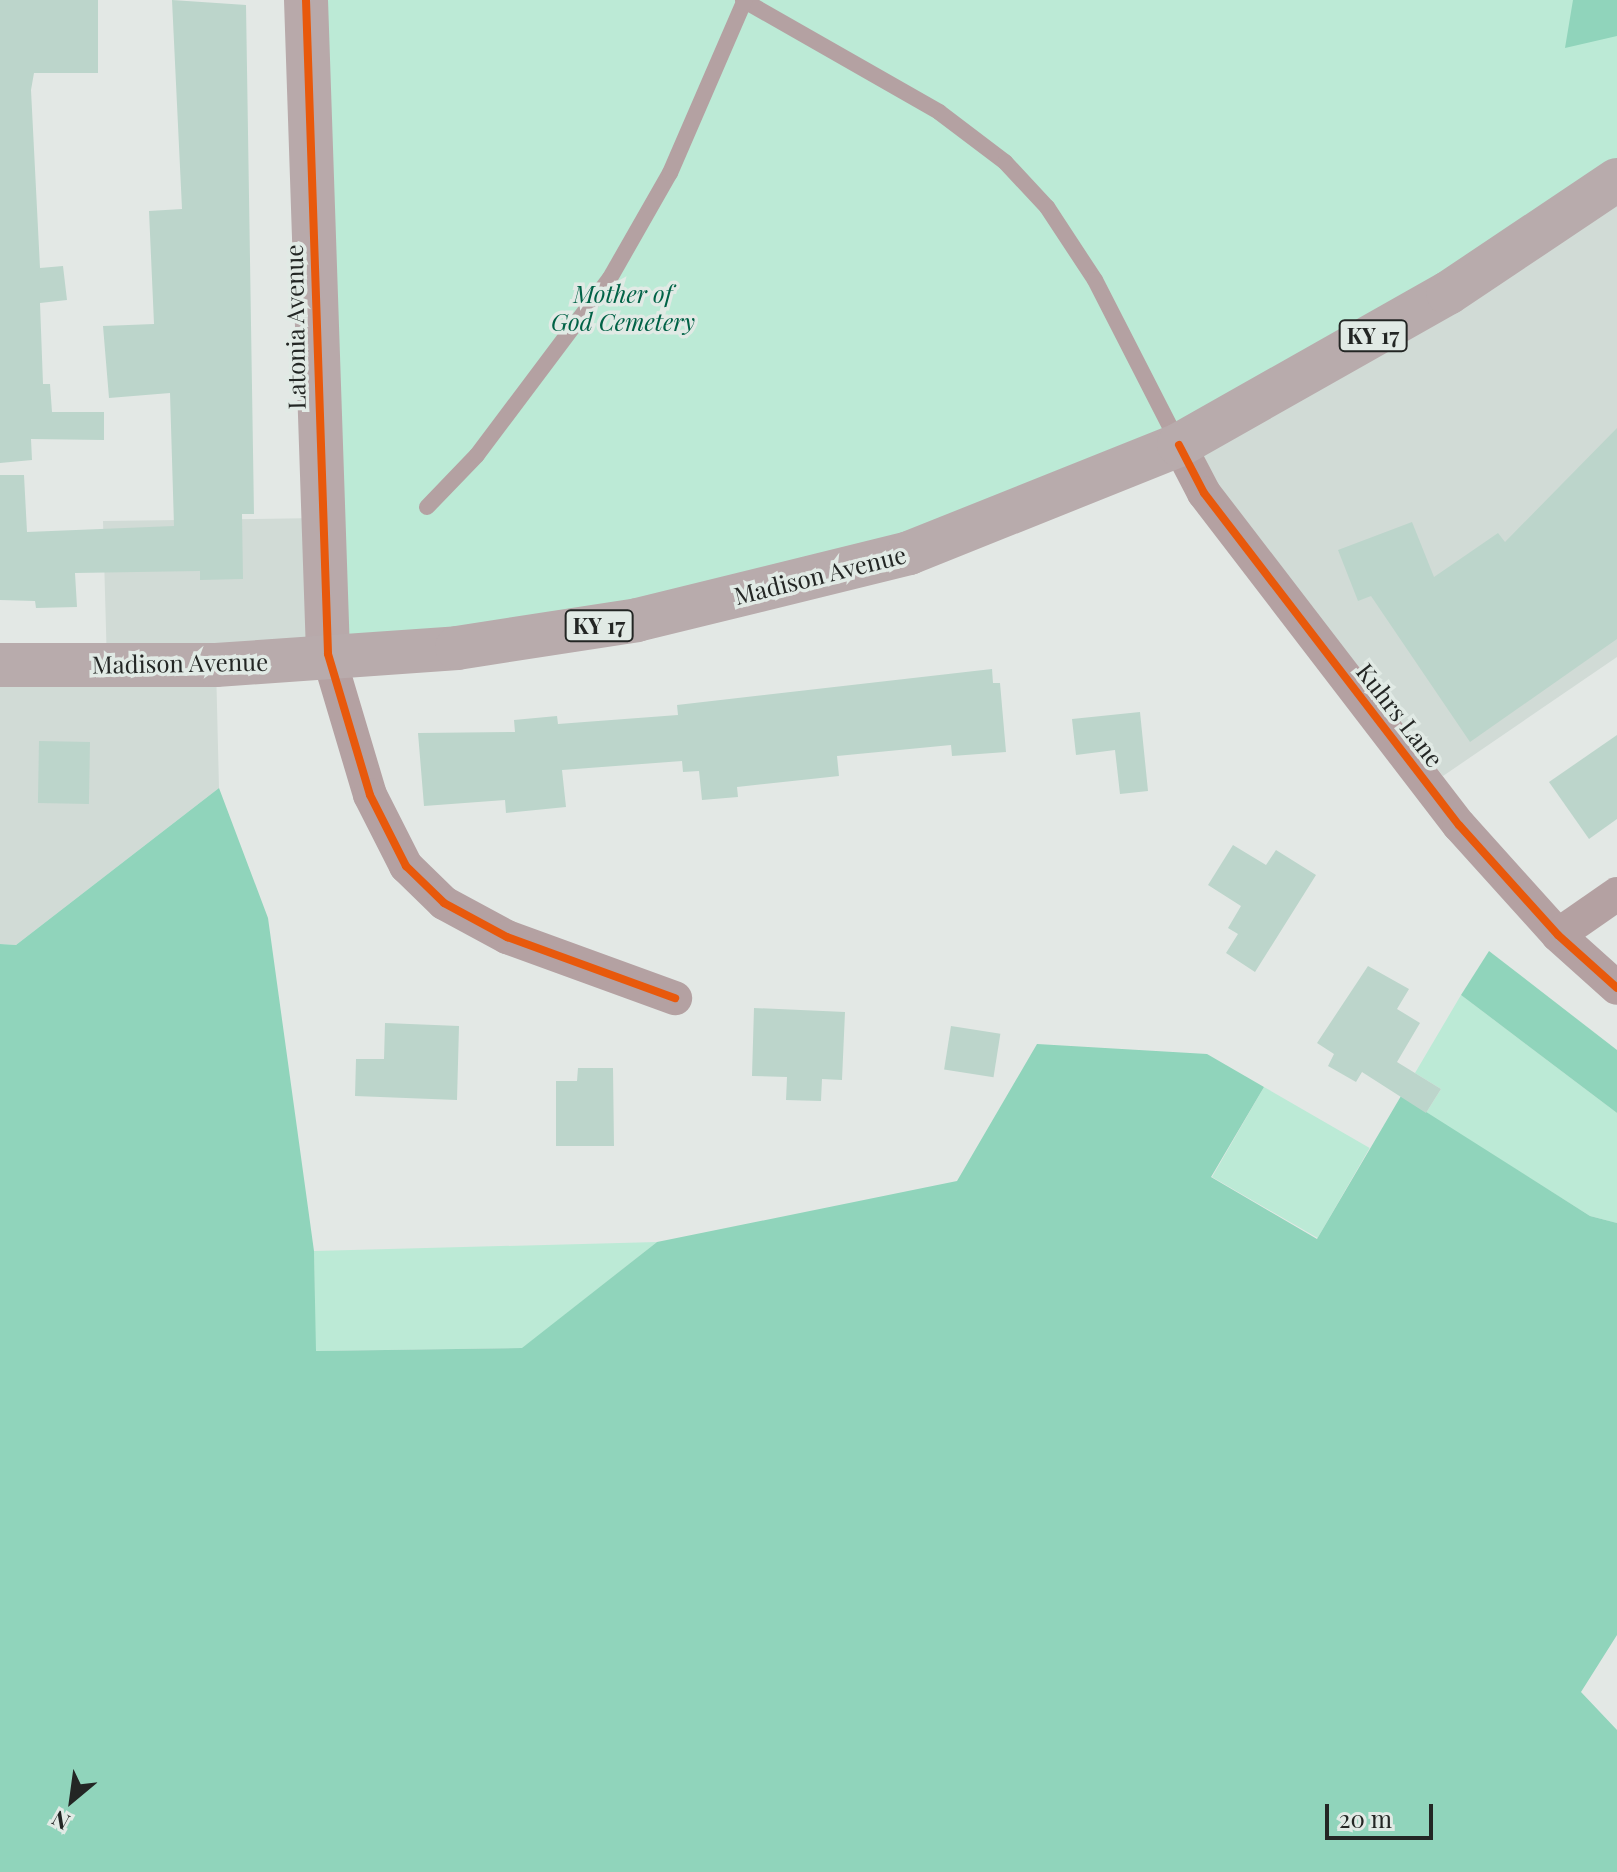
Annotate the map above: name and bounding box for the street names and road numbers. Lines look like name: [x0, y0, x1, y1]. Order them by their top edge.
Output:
street label: Latonia Avenue: [279, 244, 311, 410]
road number: KY 17: [1337, 318, 1409, 354]
street label: Madison Avenue: [731, 540, 909, 610]
road number: KY 17: [563, 608, 635, 644]
street label: Madison Avenue: [91, 647, 269, 679]
street label: Kuhrs Lane: [1351, 657, 1449, 773]

